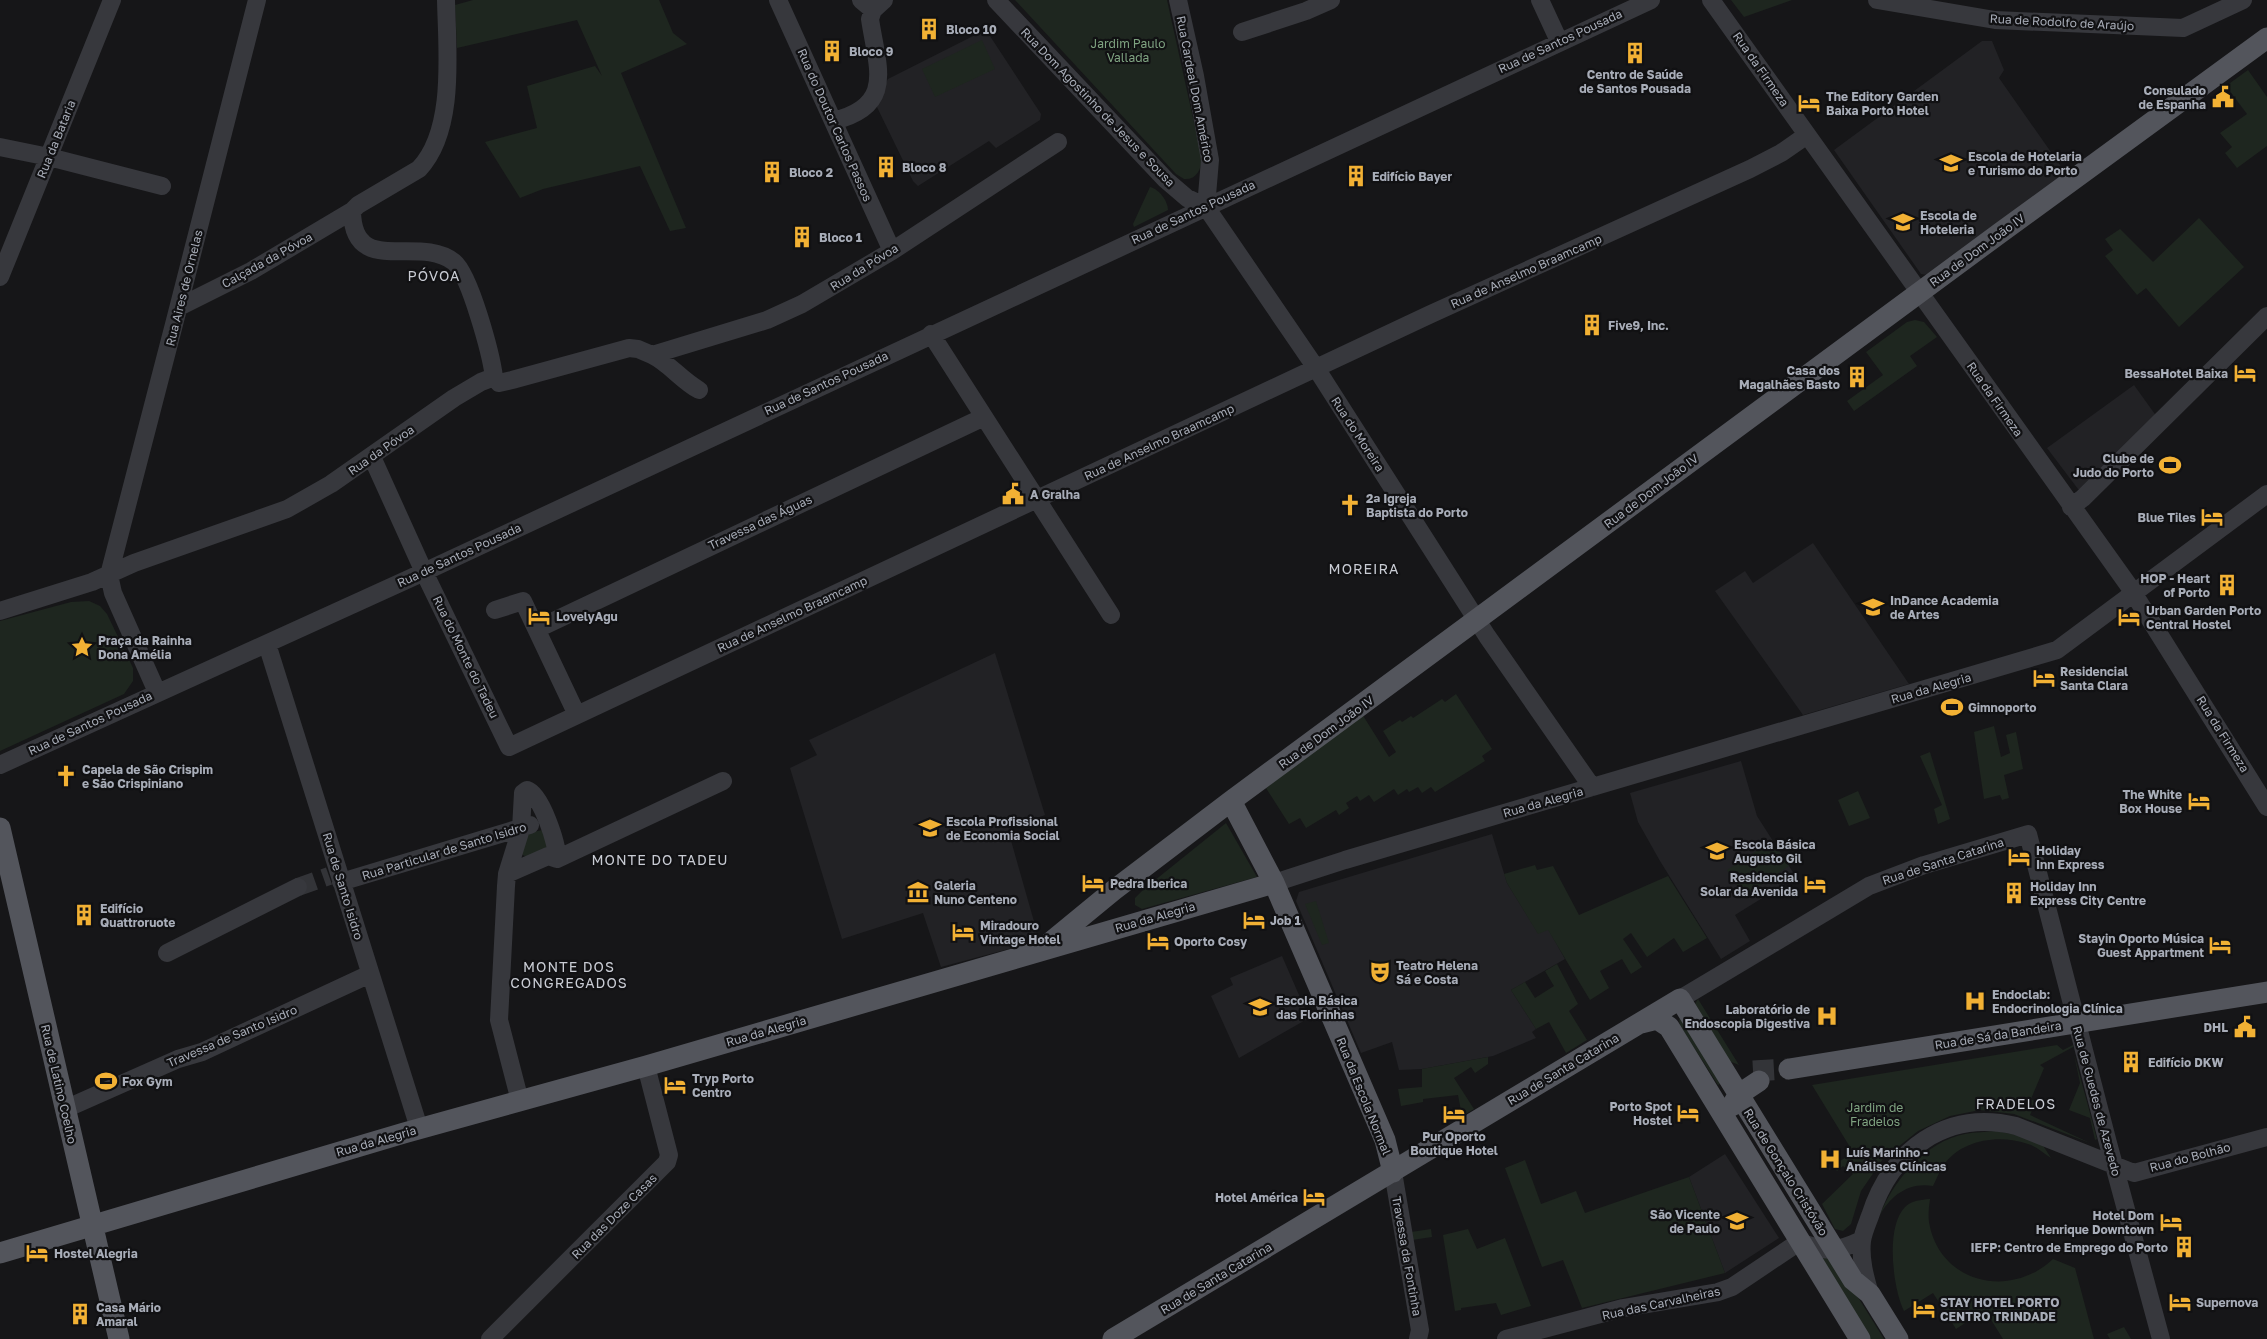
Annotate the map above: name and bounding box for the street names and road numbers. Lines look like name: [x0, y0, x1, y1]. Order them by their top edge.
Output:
street label: Rua de Santos Pousada: [1496, 6, 1624, 76]
street label: Rua de Rodolfo de Araújo: [1989, 11, 2135, 33]
street label: Rua Cardeal Dom Américo: [1173, 14, 1217, 164]
street label: Rua Dom Agostinho de Jesus e Sousa: [1018, 24, 1178, 190]
street label: Rua da Firmeza: [1730, 29, 1792, 109]
street label: Rua do Doutor Carlos Passos: [794, 46, 876, 204]
street label: Rua da Bataria: [33, 98, 79, 180]
street label: Rua de Santos Pousada: [1129, 177, 1257, 247]
street label: Rua de Dom João IV: [1926, 210, 2028, 290]
street label: Rua Aires de Ornelas: [162, 228, 206, 348]
street label: Calçada da Póvoa: [219, 229, 315, 291]
street label: Rua de Anselmo Braamcamp: [1448, 231, 1604, 311]
street label: Rua da Póvoa: [827, 240, 901, 294]
street label: Rua de Santos Pousada: [762, 348, 890, 418]
street label: Rua da Firmeza: [1964, 359, 2026, 439]
street label: Rua do Moreira: [1328, 394, 1388, 474]
street label: Rua de Anselmo Braamcamp: [1082, 401, 1236, 483]
street label: Rua da Póvoa: [345, 422, 417, 478]
street label: Rua de Dom João IV: [1601, 451, 1701, 531]
street label: Travessa das Águas: [706, 491, 814, 553]
street label: Rua de Santos Pousada: [395, 520, 523, 590]
street label: Rua de Anselmo Braamcamp: [715, 573, 869, 655]
street label: Rua do Monte do Tadeu: [430, 593, 502, 721]
street label: Rua da Alegria: [1889, 669, 1973, 707]
street label: Rua de Santos Pousada: [26, 688, 154, 758]
street label: Rua de Dom João IV: [1275, 692, 1377, 772]
street label: Rua da Firmeza: [2193, 693, 2253, 775]
street label: Rua da Alegria: [1501, 783, 1585, 821]
street label: Rua Particular de Santo Isidro: [360, 819, 528, 883]
street label: Rua de Santo Isidro: [320, 830, 366, 942]
street label: Rua de Santa Catarina: [1880, 834, 2006, 888]
street label: Rua da Alegria: [1113, 898, 1197, 936]
street label: Travessa de Santo Isidro: [165, 1002, 299, 1070]
street label: Rua da Alegria: [724, 1012, 808, 1050]
street label: Rua de Sá da Bandeira: [1934, 1018, 2062, 1052]
street label: Rua de Latino Coelho: [38, 1023, 80, 1145]
street label: Rua de Guedes de Azevedo: [2070, 1024, 2124, 1178]
street label: Rua de Santa Catarina: [1505, 1030, 1621, 1108]
street label: Rua da Escola Normal: [1334, 1035, 1395, 1157]
street label: Rua de Gonçalo Cristóvão: [1741, 1106, 1831, 1238]
street label: Rua da Alegria: [334, 1122, 418, 1160]
street label: Rua do Bolhão: [2148, 1139, 2232, 1175]
street label: Rua das Doze Casas: [568, 1170, 660, 1262]
street label: Travessa da Fontinha: [1389, 1195, 1425, 1317]
street label: Rua de Santa Catarina: [1158, 1239, 1274, 1317]
street label: Rua das Carvalheiras: [1600, 1283, 1722, 1323]

